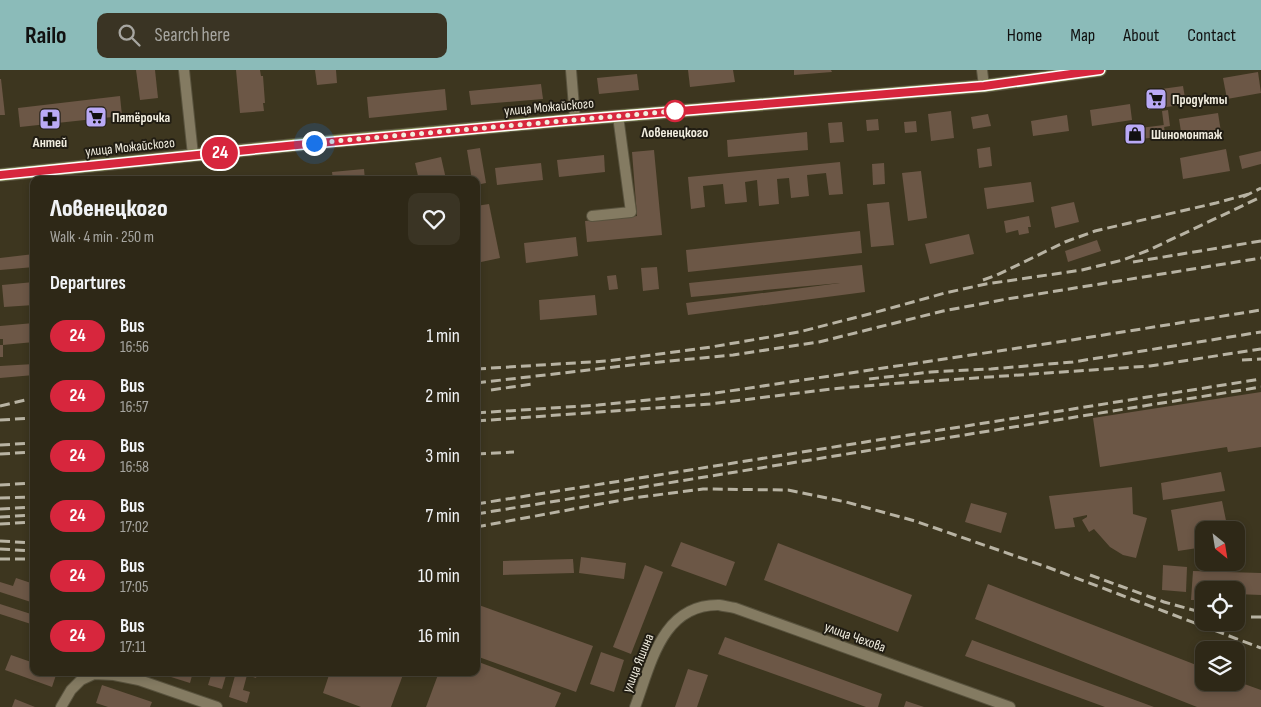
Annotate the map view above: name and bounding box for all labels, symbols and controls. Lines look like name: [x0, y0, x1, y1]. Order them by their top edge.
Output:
search box: [97, 13, 447, 58]
text: Railo: [25, 21, 67, 50]
icon: search: [115, 21, 143, 49]
text: Search here: [155, 24, 230, 47]
text: Home: [1007, 25, 1042, 46]
text: Map: [1070, 25, 1095, 46]
text: About: [1123, 25, 1159, 46]
text: Contact: [1187, 25, 1236, 46]
supermarket icon: Продукты: [1144, 87, 1168, 111]
place label: Продукты: [1172, 91, 1227, 108]
street label: улица Можайского: [503, 95, 595, 119]
marker: Ловенецкого: [664, 100, 686, 122]
supermarket icon: Пятёрочка: [84, 105, 108, 129]
pharmacy icon: Антей: [38, 107, 62, 131]
place label: Пятёрочка: [112, 109, 170, 126]
shop icon: Шиномонтаж: [1123, 122, 1147, 146]
place label: Ловенецкого: [641, 124, 708, 141]
place label: Шиномонтаж: [1151, 126, 1223, 143]
your location: [302, 131, 327, 156]
place label: Антей: [32, 134, 67, 151]
street label: улица Можайского: [84, 134, 176, 160]
line badge: 24: [198, 137, 242, 169]
text: 24: [212, 142, 228, 163]
button: heart: [408, 193, 460, 245]
text: Ловенецкого: [50, 194, 168, 223]
text: Walk · 4 min · 250 m: [50, 228, 154, 247]
text: Departures: [50, 272, 126, 295]
text: Bus: [120, 315, 145, 338]
text: 24: [69, 325, 86, 346]
text: 1 min: [426, 325, 460, 348]
text: 16:56: [120, 338, 149, 357]
text: Bus: [120, 375, 145, 398]
text: 24: [69, 385, 86, 406]
text: 2 min: [425, 385, 460, 408]
text: 16:57: [120, 398, 148, 417]
text: Bus: [120, 435, 145, 458]
text: 24: [69, 445, 86, 466]
text: 3 min: [425, 445, 460, 468]
text: 16:58: [120, 458, 149, 477]
text: Bus: [120, 495, 145, 518]
text: 24: [69, 505, 86, 526]
text: 7 min: [426, 505, 460, 528]
text: 17:02: [120, 518, 149, 537]
north arrow: [1195, 521, 1245, 571]
map controls: [1195, 521, 1245, 691]
text: Bus: [120, 555, 145, 578]
text: 24: [69, 565, 86, 586]
text: 10 min: [418, 565, 460, 588]
text: 17:05: [120, 578, 148, 597]
button: locate: [1195, 581, 1245, 631]
text: Bus: [120, 615, 145, 638]
street label: улица Чехова: [822, 618, 888, 656]
text: 24: [69, 625, 86, 646]
text: 16 min: [418, 625, 460, 648]
street label: улица Яшина: [619, 631, 657, 695]
text: 17:11: [120, 638, 146, 657]
button: layers: [1195, 641, 1245, 691]

